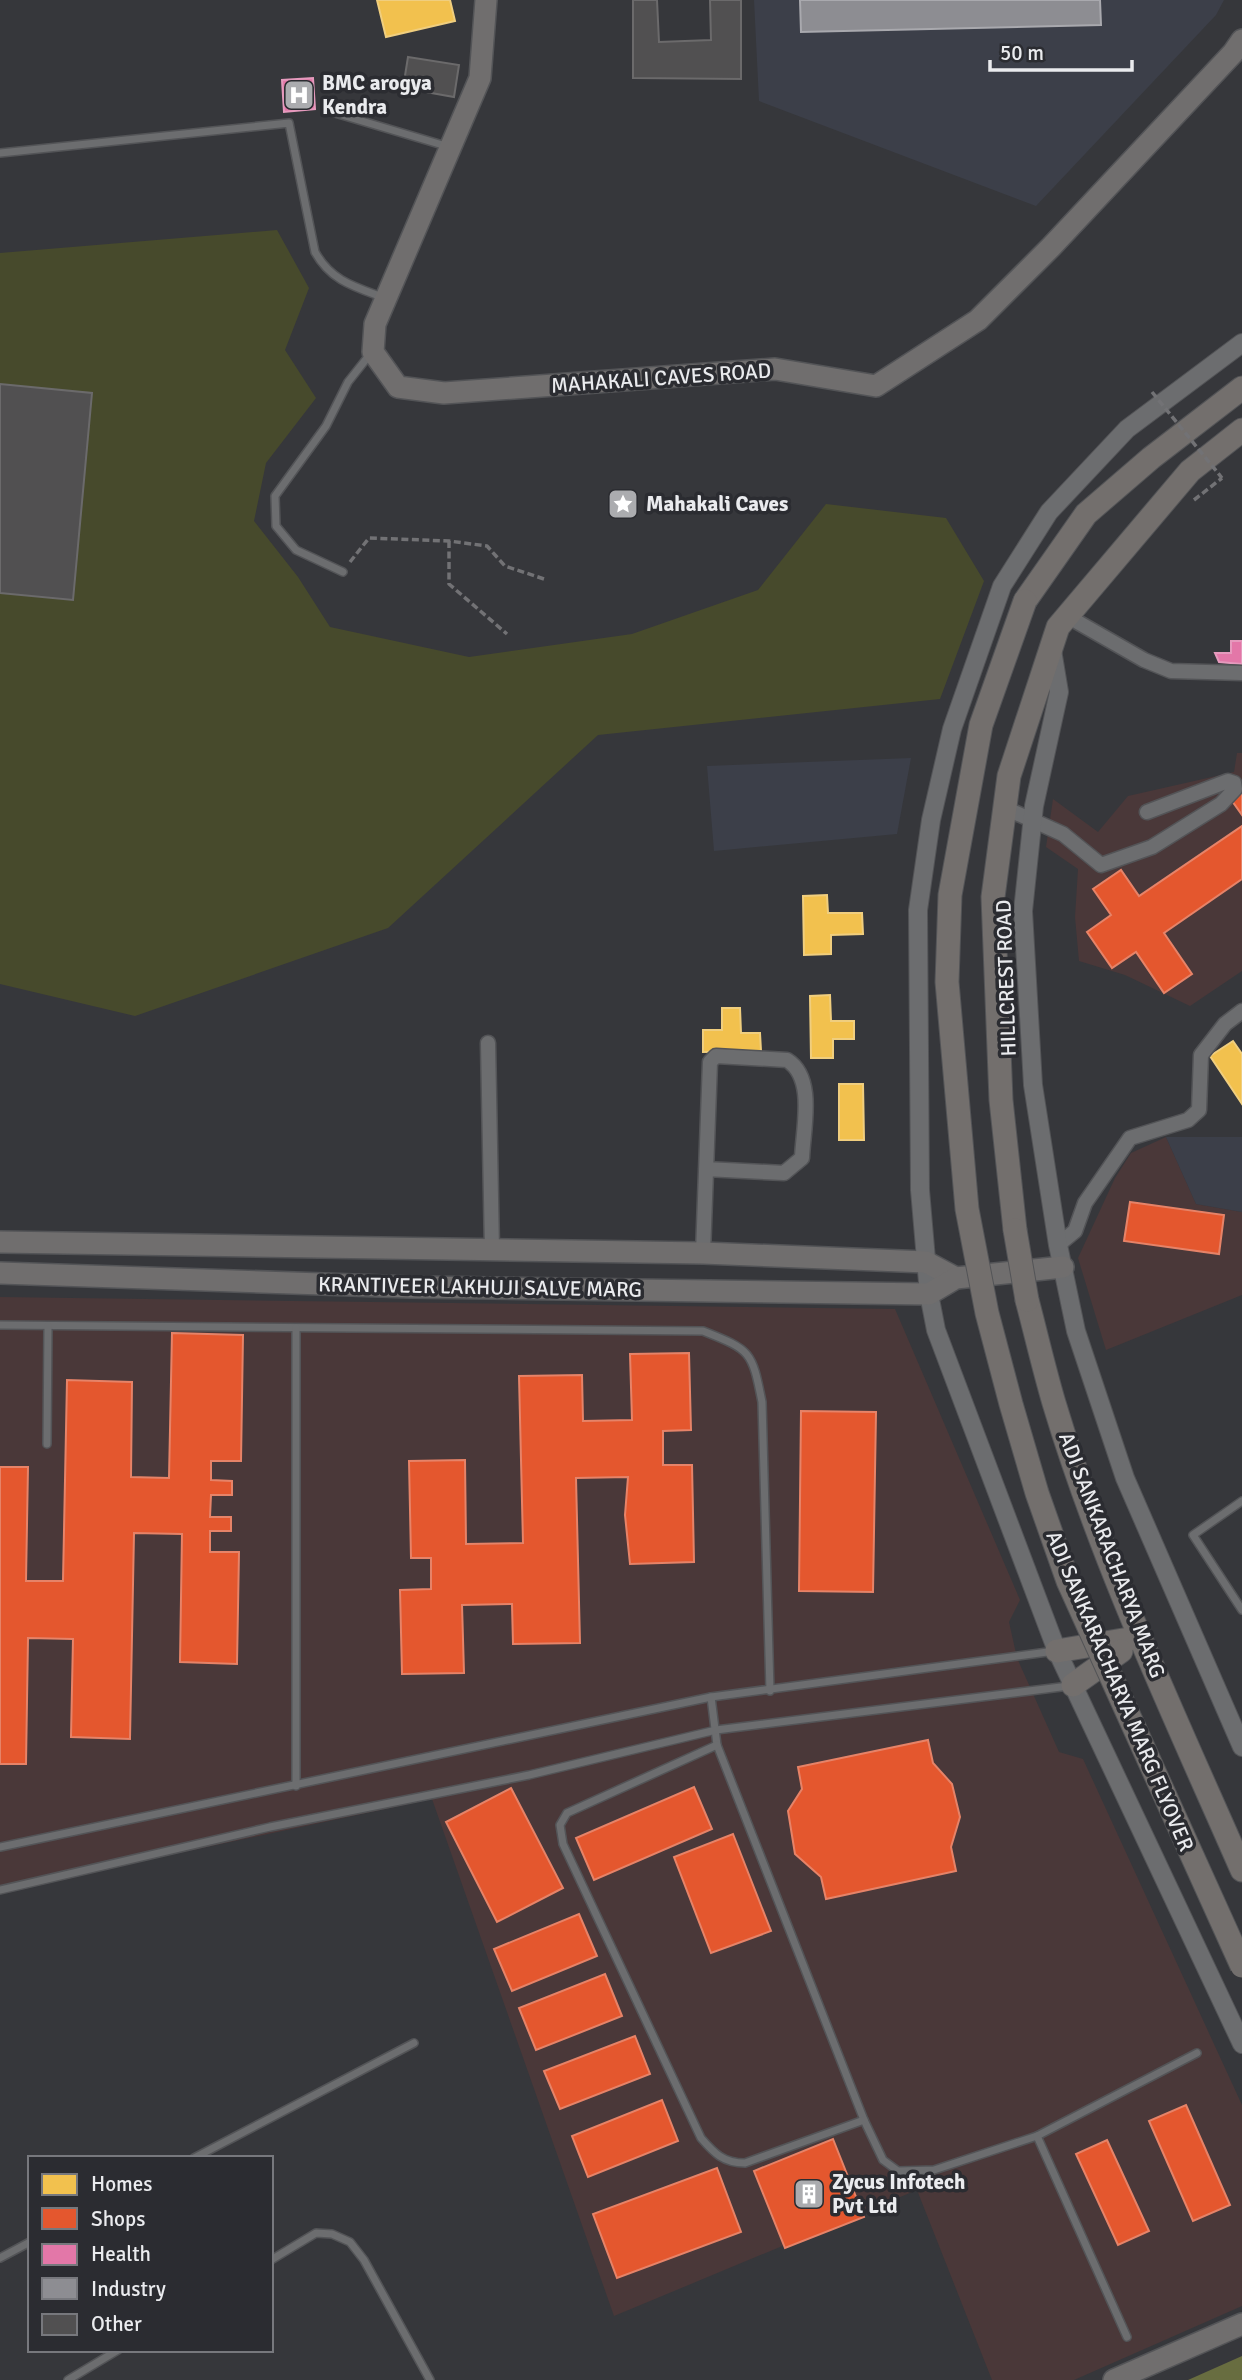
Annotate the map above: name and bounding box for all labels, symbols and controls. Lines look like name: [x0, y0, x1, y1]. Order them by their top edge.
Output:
scale bar: [990, 28, 1132, 72]
text: 50 m: [1000, 40, 1044, 66]
place label: BMC arogya Kendra: [322, 70, 432, 120]
hospital icon: BMC arogya Kendra: [282, 78, 316, 112]
street label: MAHAKALI CAVES ROAD: [550, 357, 772, 399]
place icon: Mahakali Caves: [606, 487, 640, 521]
place label: Mahakali Caves: [646, 491, 788, 517]
street label: HILLCREST ROAD: [990, 899, 1022, 1057]
street label: KRANTIVEER LAKHUJI SALVE MARG: [318, 1271, 642, 1303]
street label: ADI SANKARACHARYA MARG: [1053, 1429, 1171, 1681]
street label: ADI SANKARACHARYA MARG FLYOVER: [1041, 1527, 1199, 1855]
legend: [28, 2156, 273, 2352]
place label: Zycus Infotech Pvt Ltd: [832, 2169, 965, 2219]
text: Homes: [91, 2171, 153, 2197]
building icon: Zycus Infotech Pvt Ltd: [792, 2177, 826, 2211]
text: Shops: [91, 2206, 145, 2232]
text: Health: [91, 2241, 151, 2267]
text: Industry: [91, 2276, 166, 2302]
text: Other: [91, 2311, 142, 2337]

